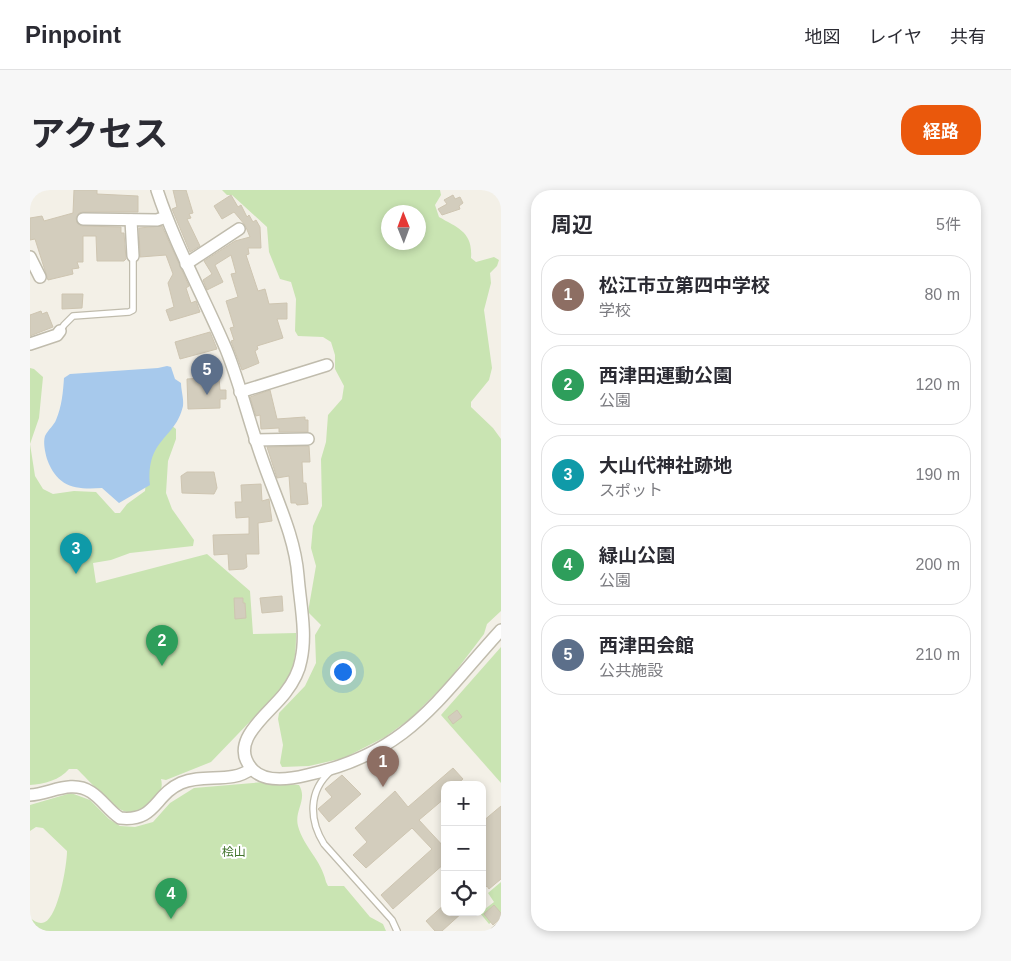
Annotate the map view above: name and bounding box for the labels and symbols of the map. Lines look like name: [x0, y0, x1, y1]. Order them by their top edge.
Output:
north arrow: [381, 205, 426, 250]
pin: 5: [191, 354, 223, 395]
pin: 3: [60, 533, 92, 574]
pin: 2: [146, 625, 178, 666]
your location: [330, 659, 356, 685]
pin: 1: [367, 746, 399, 787]
park label: 桧山: [222, 845, 246, 859]
pin: 4: [155, 878, 187, 919]

